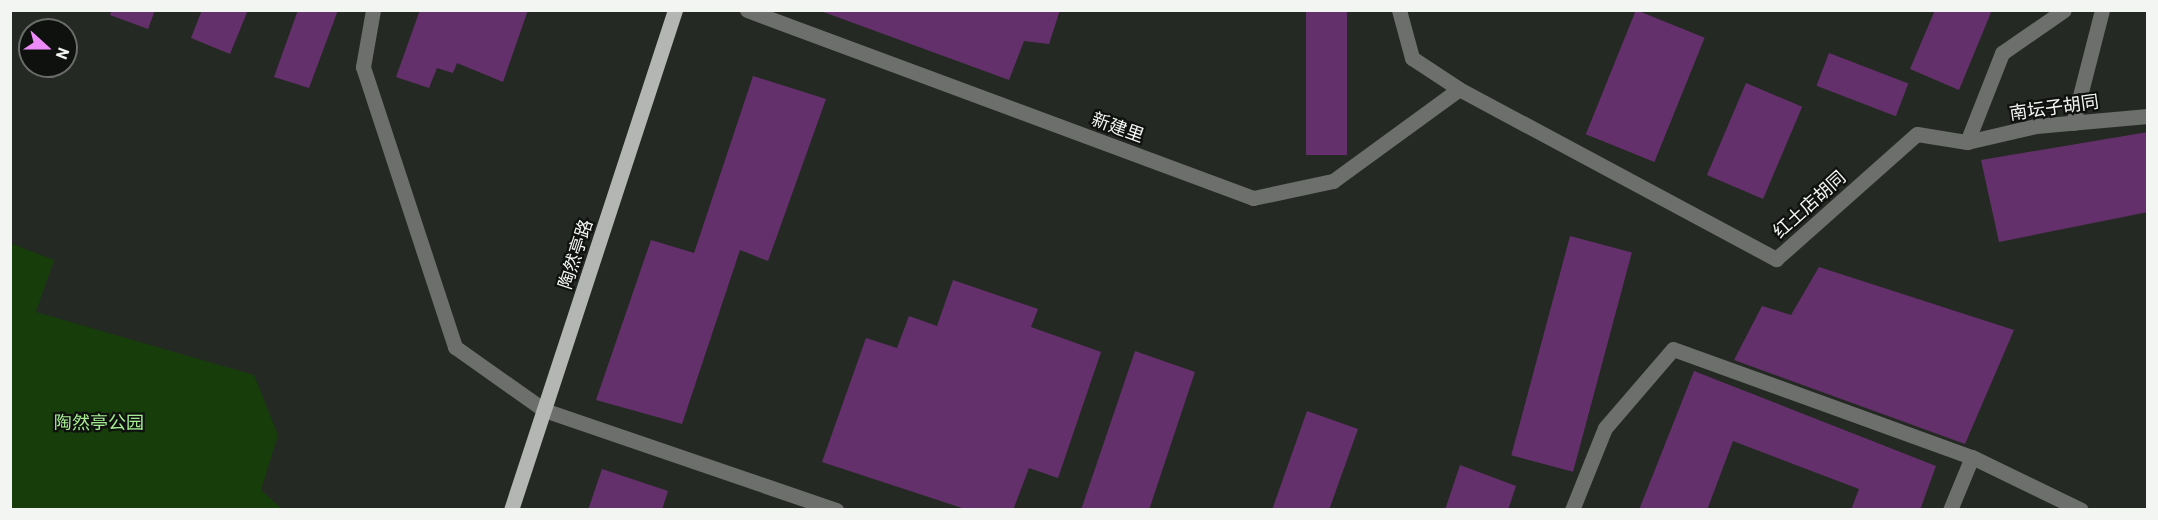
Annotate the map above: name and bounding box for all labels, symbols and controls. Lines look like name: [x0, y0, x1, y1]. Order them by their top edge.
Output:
north arrow: [18, 18, 78, 78]
text: N: [53, 46, 74, 62]
street label: 南坛子胡同: [2008, 90, 2100, 124]
street label: 新建里: [1089, 108, 1147, 146]
street label: 红土店胡同: [1768, 166, 1850, 242]
street label: 陶然亭路: [554, 216, 596, 292]
park label: 陶然亭公园: [54, 411, 144, 433]

